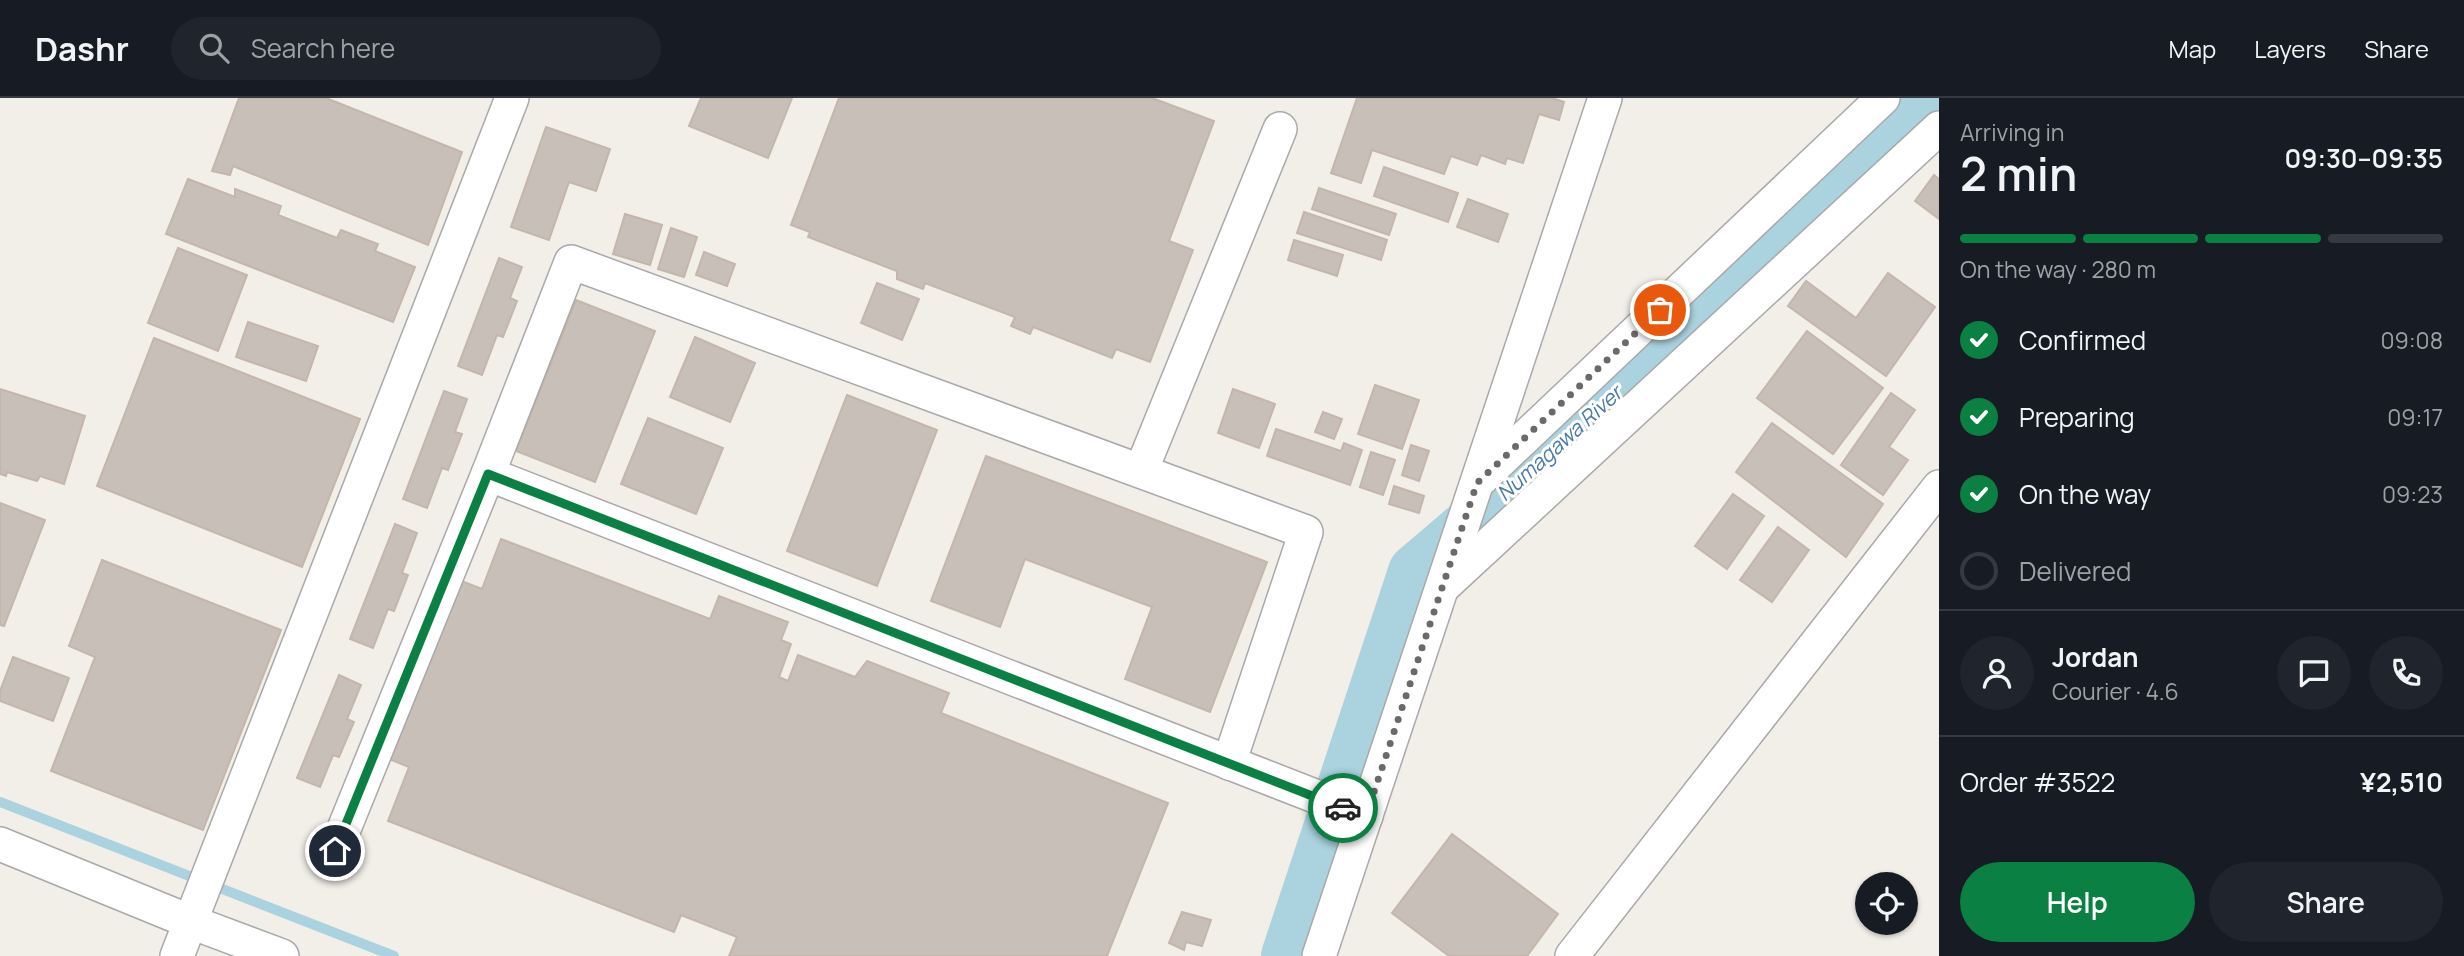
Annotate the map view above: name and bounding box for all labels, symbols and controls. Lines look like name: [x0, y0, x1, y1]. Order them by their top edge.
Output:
search box: [171, 17, 661, 80]
text: Dashr: [35, 26, 129, 71]
icon: search: [195, 29, 233, 67]
text: Search here: [251, 30, 395, 66]
text: Map: [2169, 32, 2216, 65]
text: Layers: [2254, 32, 2326, 65]
text: Share: [2364, 32, 2429, 65]
text: Arriving in: [1960, 116, 2065, 148]
text: 09:30–09:35: [2285, 140, 2443, 176]
text: 2 min: [1960, 142, 2077, 205]
text: On the way · 280 m: [1960, 253, 2156, 285]
pin: [1630, 280, 1690, 340]
icon: bag: [1641, 291, 1679, 329]
icon: check: [1960, 321, 1998, 359]
text: Confirmed: [2019, 322, 2146, 358]
text: 09:08: [2380, 324, 2443, 356]
water label: Numagawa River: [1490, 378, 1629, 507]
icon: check: [1960, 398, 1998, 436]
text: Preparing: [2019, 399, 2135, 435]
text: 09:17: [2387, 401, 2443, 433]
icon: check: [1960, 475, 1998, 513]
text: On the way: [2019, 476, 2151, 512]
text: 09:23: [2382, 478, 2443, 510]
text: Delivered: [2019, 553, 2131, 589]
button: person: [1960, 636, 2034, 710]
button: chat: [2277, 636, 2351, 710]
button: phone: [2369, 636, 2443, 710]
text: Jordan: [2052, 639, 2138, 675]
text: Courier · 4.6: [2052, 675, 2179, 707]
text: Order #3522: [1960, 764, 2115, 800]
text: ¥2,510: [2360, 764, 2443, 800]
courier: [1308, 773, 1378, 843]
icon: car: [1324, 789, 1362, 827]
pin: [305, 821, 365, 881]
icon: home: [316, 832, 354, 870]
button: Help: [1960, 862, 2195, 942]
button: Share: [2209, 862, 2443, 942]
map controls: [1855, 872, 1918, 935]
button: locate: [1855, 872, 1918, 935]

